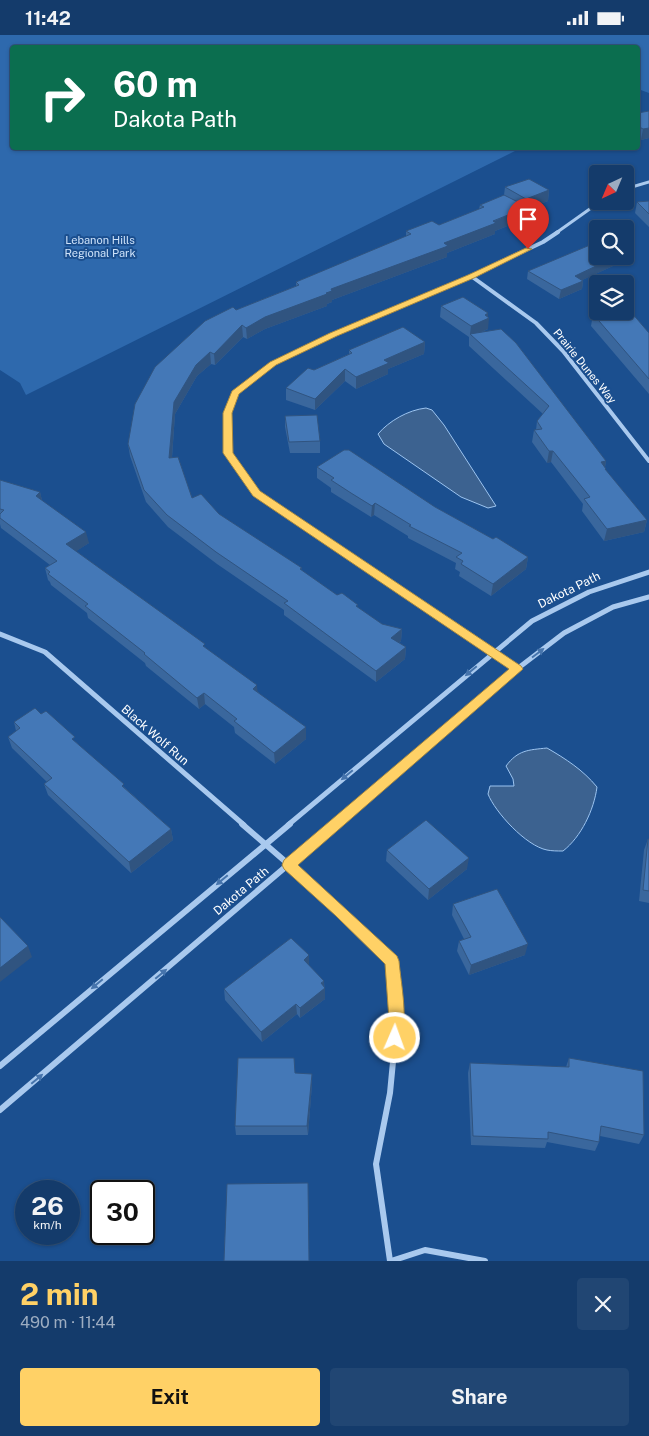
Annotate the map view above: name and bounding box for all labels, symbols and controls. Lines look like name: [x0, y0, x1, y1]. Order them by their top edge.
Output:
text: 11:42: [25, 7, 71, 29]
text: 60 m: [113, 64, 198, 105]
icon: right: [30, 65, 95, 130]
text: Dakota Path: [113, 106, 237, 132]
north arrow: [589, 165, 634, 210]
map controls: [589, 165, 634, 320]
pin: [507, 198, 549, 249]
icon: arrive: [514, 205, 542, 233]
button: search: [589, 220, 634, 265]
park label: Lebanon Hills Regional Park: [64, 234, 136, 259]
button: layers: [589, 275, 634, 320]
street label: Prairie Dunes Way: [551, 326, 619, 406]
street label: Dakota Path: [536, 569, 603, 611]
one-way arrow: [531, 647, 544, 658]
one-way arrow: [465, 666, 478, 677]
street label: Black Wolf Run: [118, 702, 192, 768]
one-way arrow: [340, 770, 353, 781]
street label: Dakota Path: [211, 864, 271, 918]
one-way arrow: [216, 874, 229, 885]
one-way arrow: [154, 968, 167, 979]
one-way arrow: [92, 978, 104, 990]
position arrow: [368, 1011, 420, 1063]
one-way arrow: [31, 1073, 43, 1085]
speed limit sign: 30: [90, 1180, 155, 1245]
text: 26: [31, 1191, 64, 1221]
text: km/h: [33, 1218, 62, 1232]
text: 2 min: [20, 1276, 99, 1312]
button: close: [577, 1278, 629, 1330]
text: 490 m · 11:44: [20, 1313, 115, 1332]
button: Exit: [20, 1368, 320, 1426]
button: Share: [330, 1368, 629, 1426]

